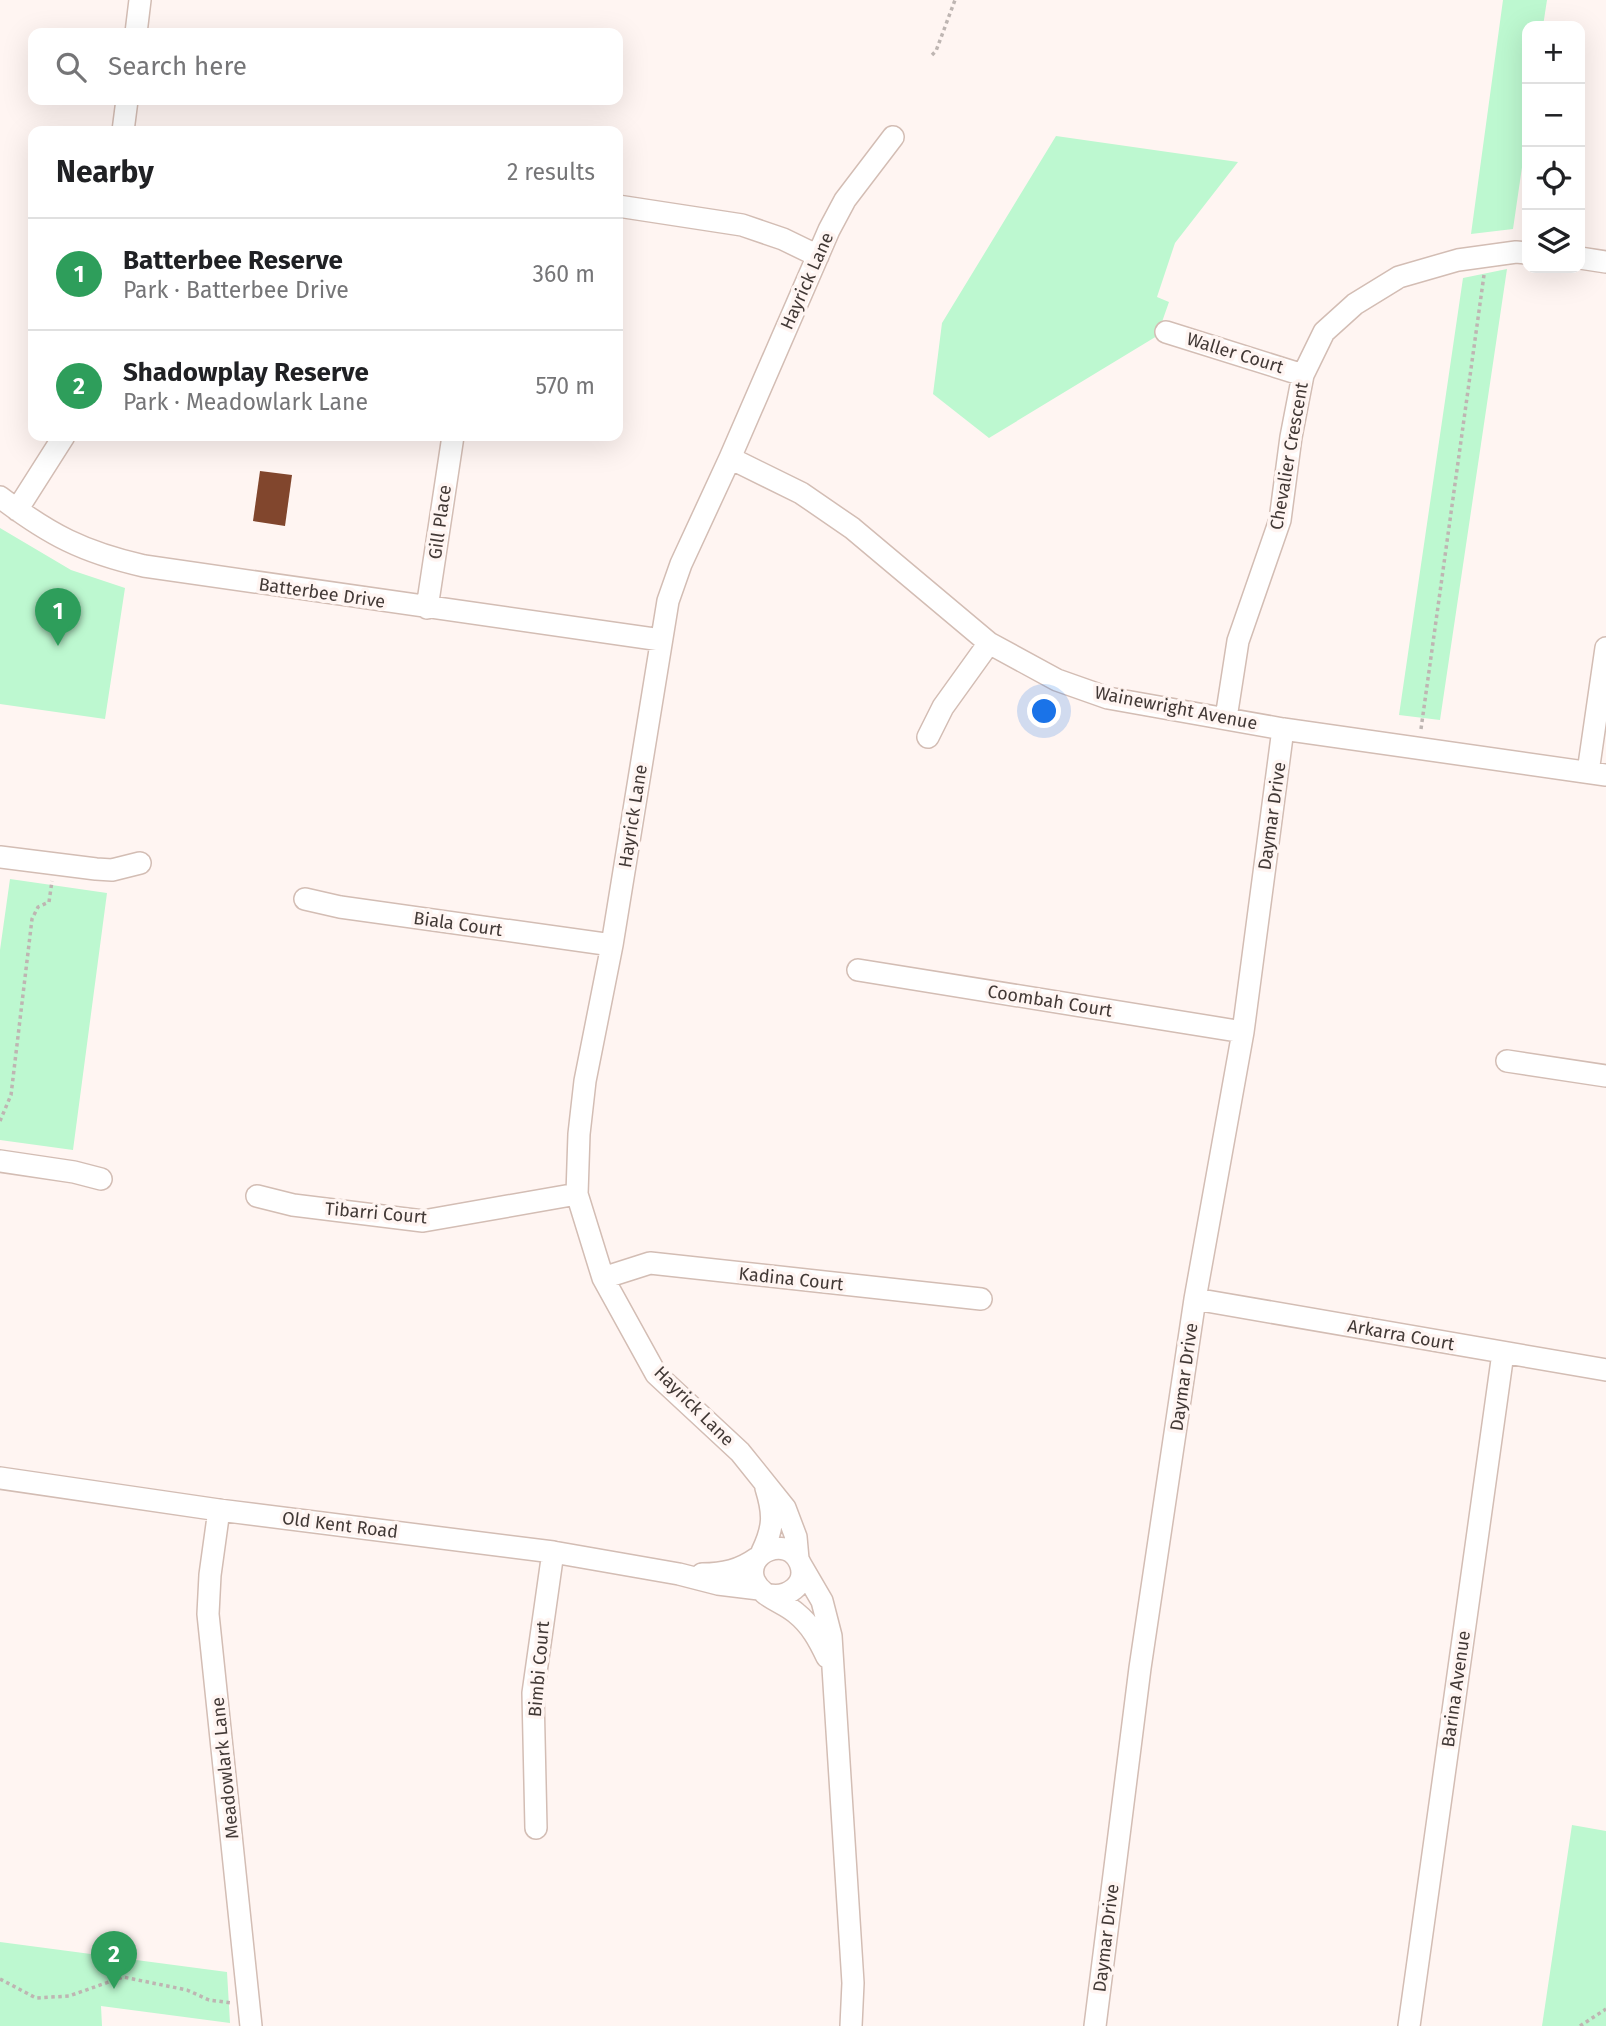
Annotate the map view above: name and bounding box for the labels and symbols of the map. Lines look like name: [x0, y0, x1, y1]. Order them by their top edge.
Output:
street label: Hayrick Lane: [776, 229, 838, 333]
street label: Waller Court: [1184, 328, 1287, 378]
street label: Chevalier Crescent: [1265, 380, 1313, 532]
street label: Gill Place: [424, 483, 456, 561]
street label: Batterbee Drive: [257, 573, 387, 613]
pin: 1: [35, 588, 81, 646]
street label: Wainewright Avenue: [1093, 681, 1259, 735]
your location: [1027, 694, 1061, 728]
street label: Daymar Drive: [1254, 761, 1290, 871]
street label: Hayrick Lane: [614, 763, 652, 869]
street label: Biala Court: [412, 907, 504, 941]
street label: Coombah Court: [986, 980, 1114, 1022]
street label: Tibarri Court: [324, 1198, 429, 1228]
street label: Kadina Court: [737, 1263, 845, 1295]
street label: Arkarra Court: [1346, 1315, 1457, 1355]
street label: Daymar Drive: [1166, 1322, 1202, 1432]
street label: Hayrick Lane: [649, 1361, 739, 1451]
street label: Old Kent Road: [281, 1507, 399, 1543]
street label: Bimbi Court: [524, 1620, 554, 1718]
street label: Barina Avenue: [1437, 1629, 1475, 1749]
street label: Meadowlark Lane: [207, 1696, 243, 1840]
street label: Daymar Drive: [1088, 1883, 1124, 1993]
pin: 2: [91, 1931, 137, 1989]

